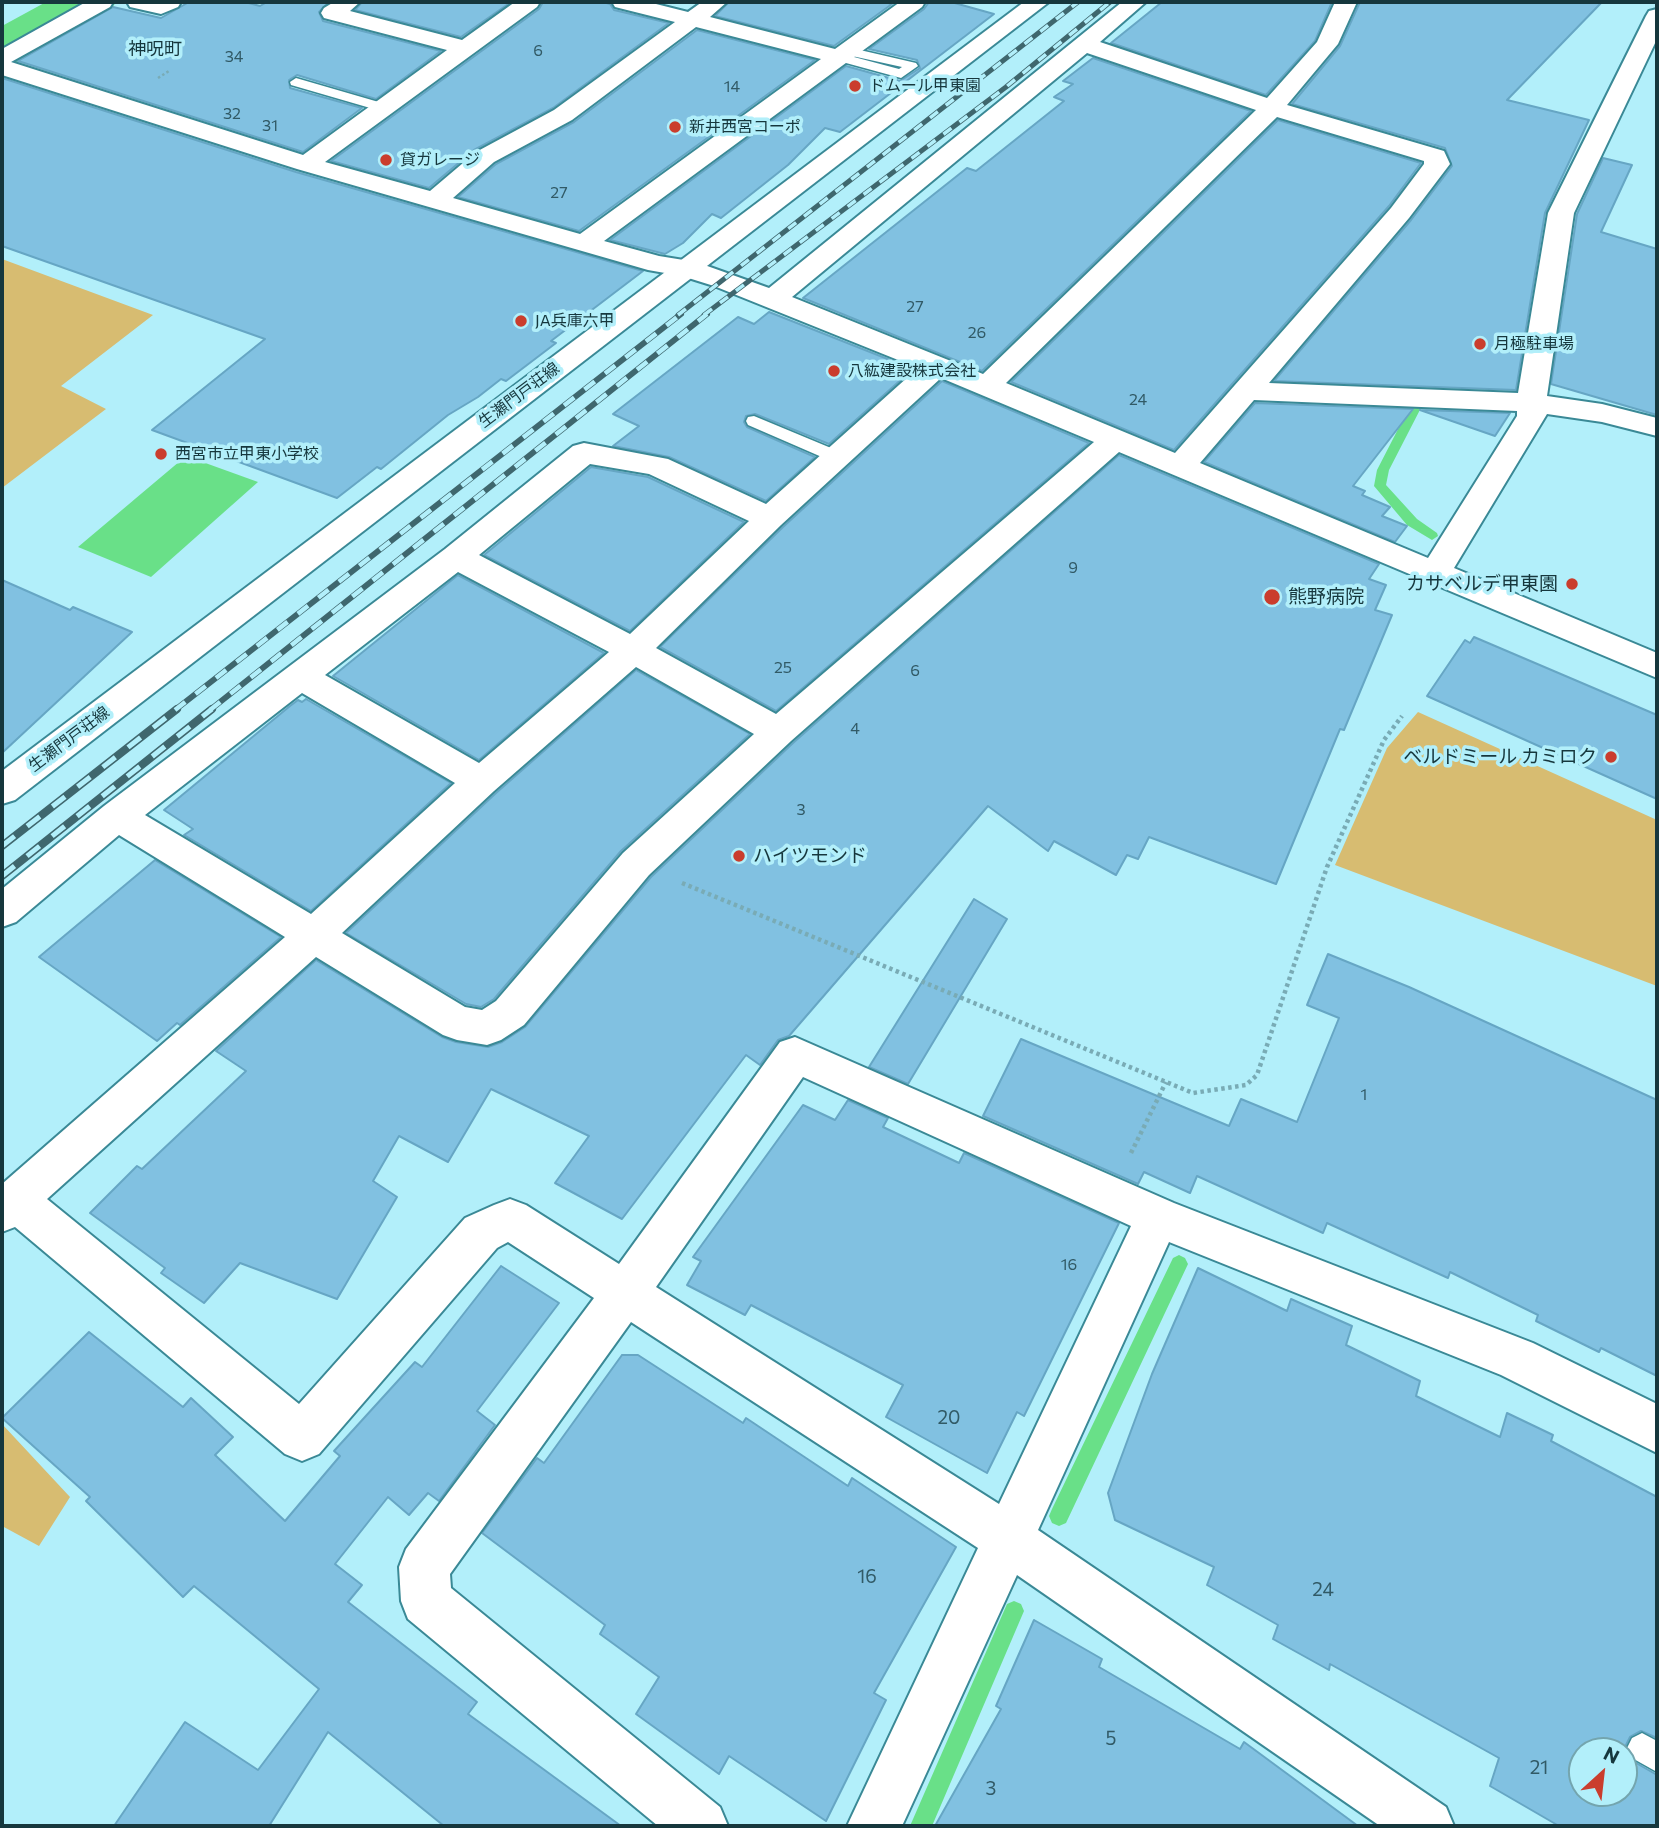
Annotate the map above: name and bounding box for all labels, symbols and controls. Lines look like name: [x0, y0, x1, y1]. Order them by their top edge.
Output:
district label: 神呪町: [128, 38, 182, 60]
house number: 6: [533, 41, 543, 61]
house number: 34: [225, 47, 243, 67]
place label: ドムール甲東園: [869, 76, 981, 96]
house number: 14: [724, 77, 740, 97]
marker: ドムール甲東園: [847, 78, 863, 94]
house number: 32: [223, 104, 241, 124]
house number: 31: [262, 116, 278, 136]
place label: 新井西宮コーポ: [689, 117, 801, 137]
marker: 新井西宮コーポ: [667, 119, 683, 135]
place label: 貸ガレージ: [400, 150, 480, 170]
marker: 貸ガレージ: [378, 152, 394, 168]
house number: 27: [550, 183, 568, 203]
house number: 27: [906, 297, 924, 317]
place label: JA兵庫六甲: [535, 311, 615, 331]
marker: JA兵庫六甲: [513, 313, 529, 329]
house number: 26: [968, 323, 986, 343]
place label: 月極駐車場: [1494, 334, 1574, 354]
marker: 月極駐車場: [1472, 336, 1488, 352]
street label: 生瀬門戸荘線: [475, 358, 563, 432]
place label: 八紘建設株式会社: [848, 361, 976, 381]
marker: 八紘建設株式会社: [826, 363, 842, 379]
house number: 24: [1129, 390, 1147, 410]
place label: 西宮市立甲東小学校: [175, 444, 319, 464]
marker: 西宮市立甲東小学校: [153, 446, 169, 462]
house number: 9: [1068, 558, 1078, 578]
place label: カサベルデ甲東園: [1406, 573, 1558, 595]
marker: カサベルデ甲東園: [1564, 576, 1580, 592]
place label: 熊野病院: [1288, 586, 1364, 608]
marker: 熊野病院: [1262, 587, 1282, 607]
house number: 25: [774, 658, 792, 678]
house number: 6: [910, 661, 920, 681]
street label: 生瀬門戸荘線: [25, 702, 113, 776]
house number: 4: [850, 719, 860, 739]
place label: ベルドミール カミロク: [1403, 746, 1597, 768]
marker: ベルドミール カミロク: [1603, 749, 1619, 765]
house number: 3: [796, 800, 806, 820]
place label: ハイツモンド: [753, 845, 867, 867]
marker: ハイツモンド: [731, 848, 747, 864]
house number: 1: [1361, 1085, 1367, 1105]
house number: 16: [1061, 1255, 1077, 1275]
house number: 20: [938, 1407, 960, 1429]
house number: 16: [857, 1566, 877, 1588]
house number: 24: [1312, 1579, 1334, 1601]
house number: 5: [1106, 1728, 1116, 1750]
north arrow: [1568, 1737, 1638, 1807]
text: N: [1600, 1741, 1623, 1768]
house number: 21: [1530, 1757, 1548, 1779]
house number: 3: [986, 1778, 996, 1800]

